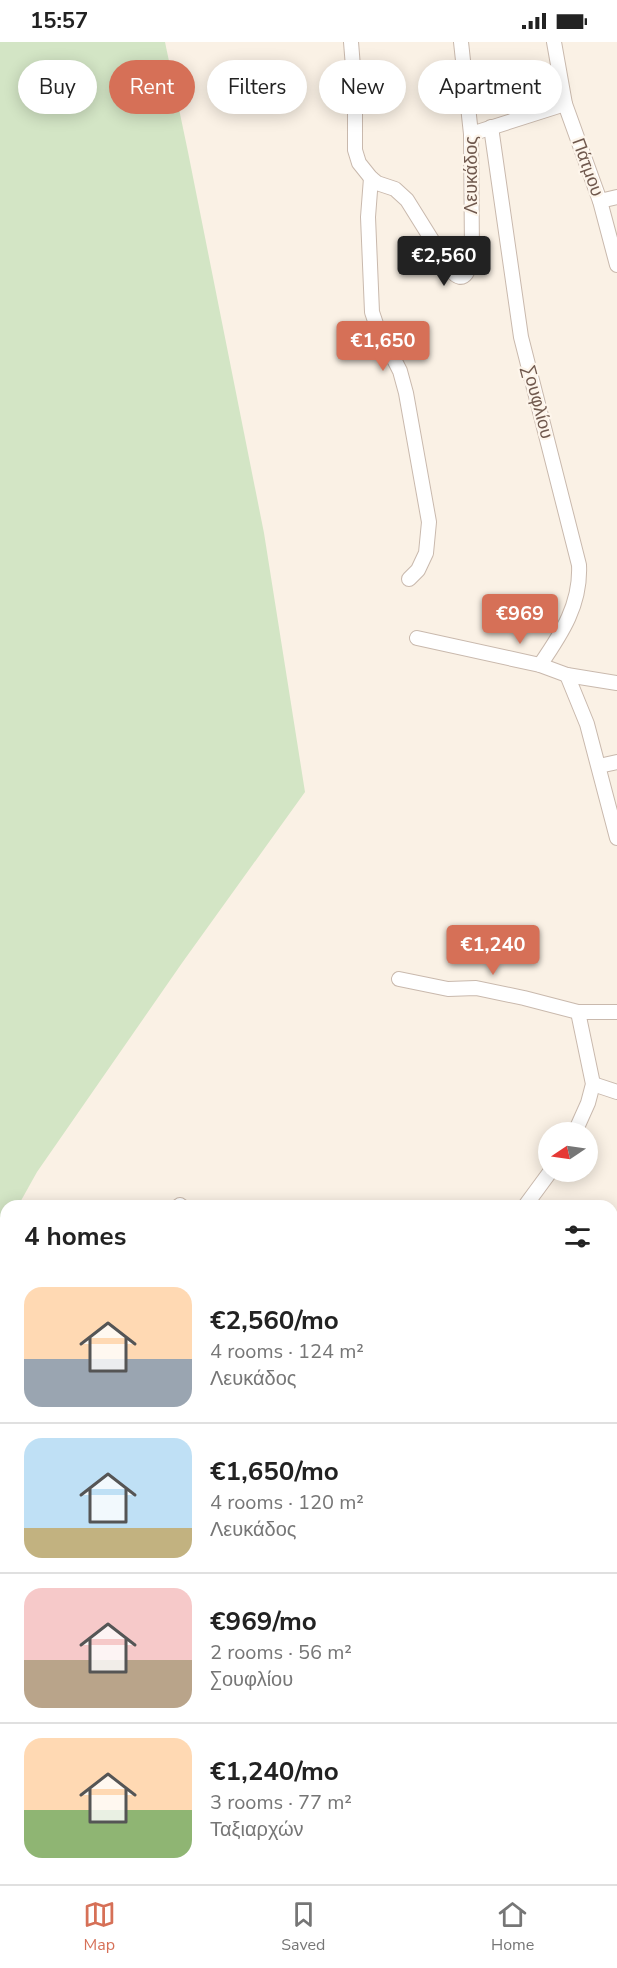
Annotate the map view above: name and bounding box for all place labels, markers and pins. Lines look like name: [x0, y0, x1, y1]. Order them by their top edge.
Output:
pin: €2,560: [395, 236, 493, 287]
pin: €1,650: [334, 321, 432, 372]
pin: €969: [484, 594, 556, 645]
pin: €1,240: [444, 925, 542, 976]

